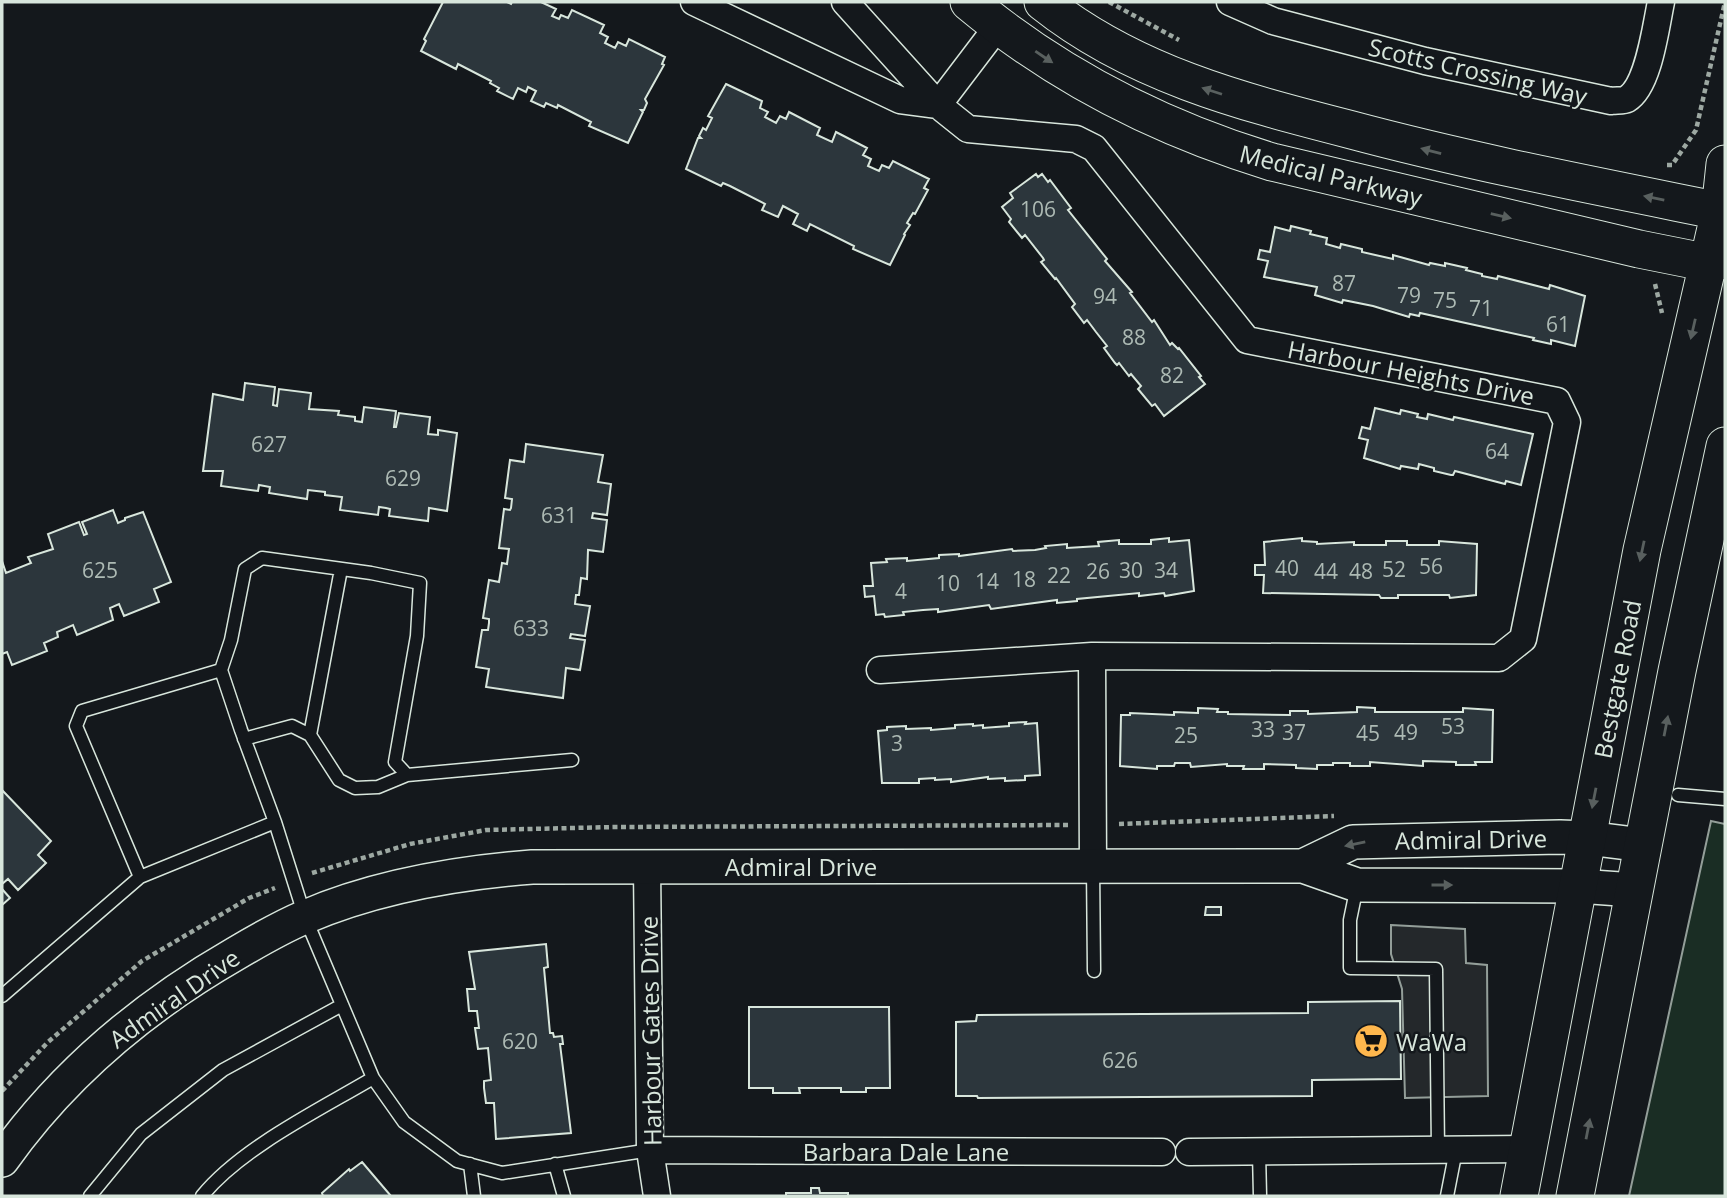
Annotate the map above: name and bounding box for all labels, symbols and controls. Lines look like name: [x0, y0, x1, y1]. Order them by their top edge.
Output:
street label: Scotts Crossing Way: [1365, 30, 1592, 112]
one-way arrow: [1034, 50, 1053, 63]
one-way arrow: [1201, 85, 1222, 96]
street label: Medical Parkway: [1236, 136, 1427, 214]
one-way arrow: [1420, 145, 1442, 156]
one-way arrow: [1643, 192, 1665, 203]
house number: 106: [1020, 195, 1056, 223]
one-way arrow: [1490, 211, 1512, 222]
house number: 87: [1332, 269, 1356, 297]
house number: 79: [1397, 281, 1421, 309]
house number: 94: [1093, 282, 1117, 310]
house number: 75: [1433, 286, 1457, 314]
house number: 71: [1469, 294, 1493, 322]
house number: 61: [1546, 310, 1570, 338]
one-way arrow: [1688, 319, 1699, 341]
house number: 88: [1122, 323, 1146, 351]
street label: Harbour Heights Drive: [1285, 332, 1537, 412]
house number: 82: [1160, 361, 1184, 389]
house number: 627: [251, 430, 287, 458]
house number: 64: [1485, 437, 1509, 465]
house number: 629: [385, 464, 421, 492]
house number: 631: [541, 501, 577, 529]
one-way arrow: [1637, 540, 1648, 562]
house number: 56: [1419, 552, 1443, 580]
house number: 40: [1275, 554, 1299, 582]
house number: 52: [1382, 555, 1406, 583]
house number: 625: [82, 556, 118, 584]
house number: 30: [1119, 556, 1143, 584]
house number: 34: [1154, 556, 1178, 584]
house number: 26: [1086, 557, 1110, 585]
house number: 44: [1314, 557, 1338, 585]
house number: 48: [1349, 557, 1373, 585]
house number: 22: [1047, 561, 1071, 589]
house number: 18: [1012, 565, 1036, 593]
house number: 14: [975, 567, 999, 595]
house number: 10: [936, 569, 960, 597]
house number: 4: [895, 577, 907, 605]
street label: Bestgate Road: [1585, 597, 1649, 761]
house number: 633: [513, 614, 549, 642]
house number: 53: [1441, 712, 1465, 740]
house number: 33: [1251, 715, 1275, 743]
one-way arrow: [1661, 715, 1672, 737]
house number: 37: [1282, 718, 1306, 746]
house number: 49: [1394, 718, 1418, 746]
house number: 45: [1356, 719, 1380, 747]
house number: 25: [1174, 721, 1198, 749]
house number: 3: [891, 729, 903, 757]
one-way arrow: [1588, 788, 1599, 810]
street label: Admiral Drive: [1395, 821, 1547, 857]
one-way arrow: [1344, 838, 1366, 849]
street label: Admiral Drive: [725, 850, 877, 883]
one-way arrow: [1431, 879, 1453, 891]
street label: Harbour Gates Drive: [631, 916, 669, 1146]
street label: Admiral Drive: [102, 941, 246, 1055]
supermarket icon: WaWa: [1352, 1022, 1390, 1060]
place label: WaWa: [1396, 1025, 1467, 1058]
house number: 620: [502, 1027, 538, 1055]
house number: 626: [1102, 1046, 1138, 1074]
one-way arrow: [1583, 1118, 1594, 1140]
street label: Barbara Dale Lane: [803, 1135, 1009, 1168]

